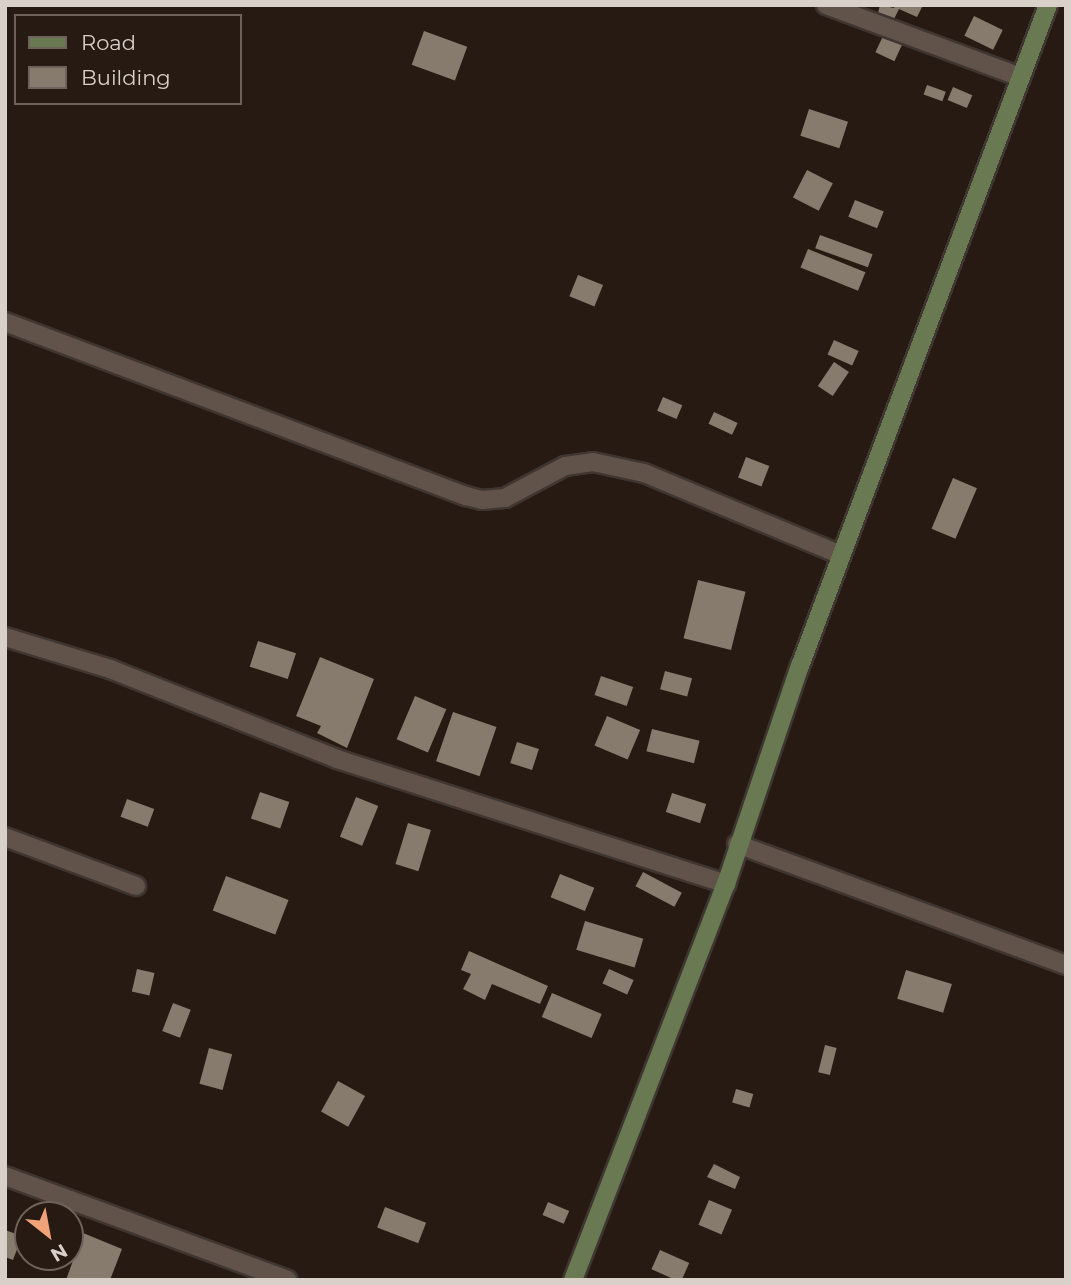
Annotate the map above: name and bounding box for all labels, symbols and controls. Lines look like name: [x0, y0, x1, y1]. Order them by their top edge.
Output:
legend: [14, 14, 242, 105]
text: Road: [81, 30, 136, 55]
text: Building: [81, 65, 171, 90]
north arrow: [14, 1201, 84, 1271]
text: N: [47, 1239, 72, 1267]

